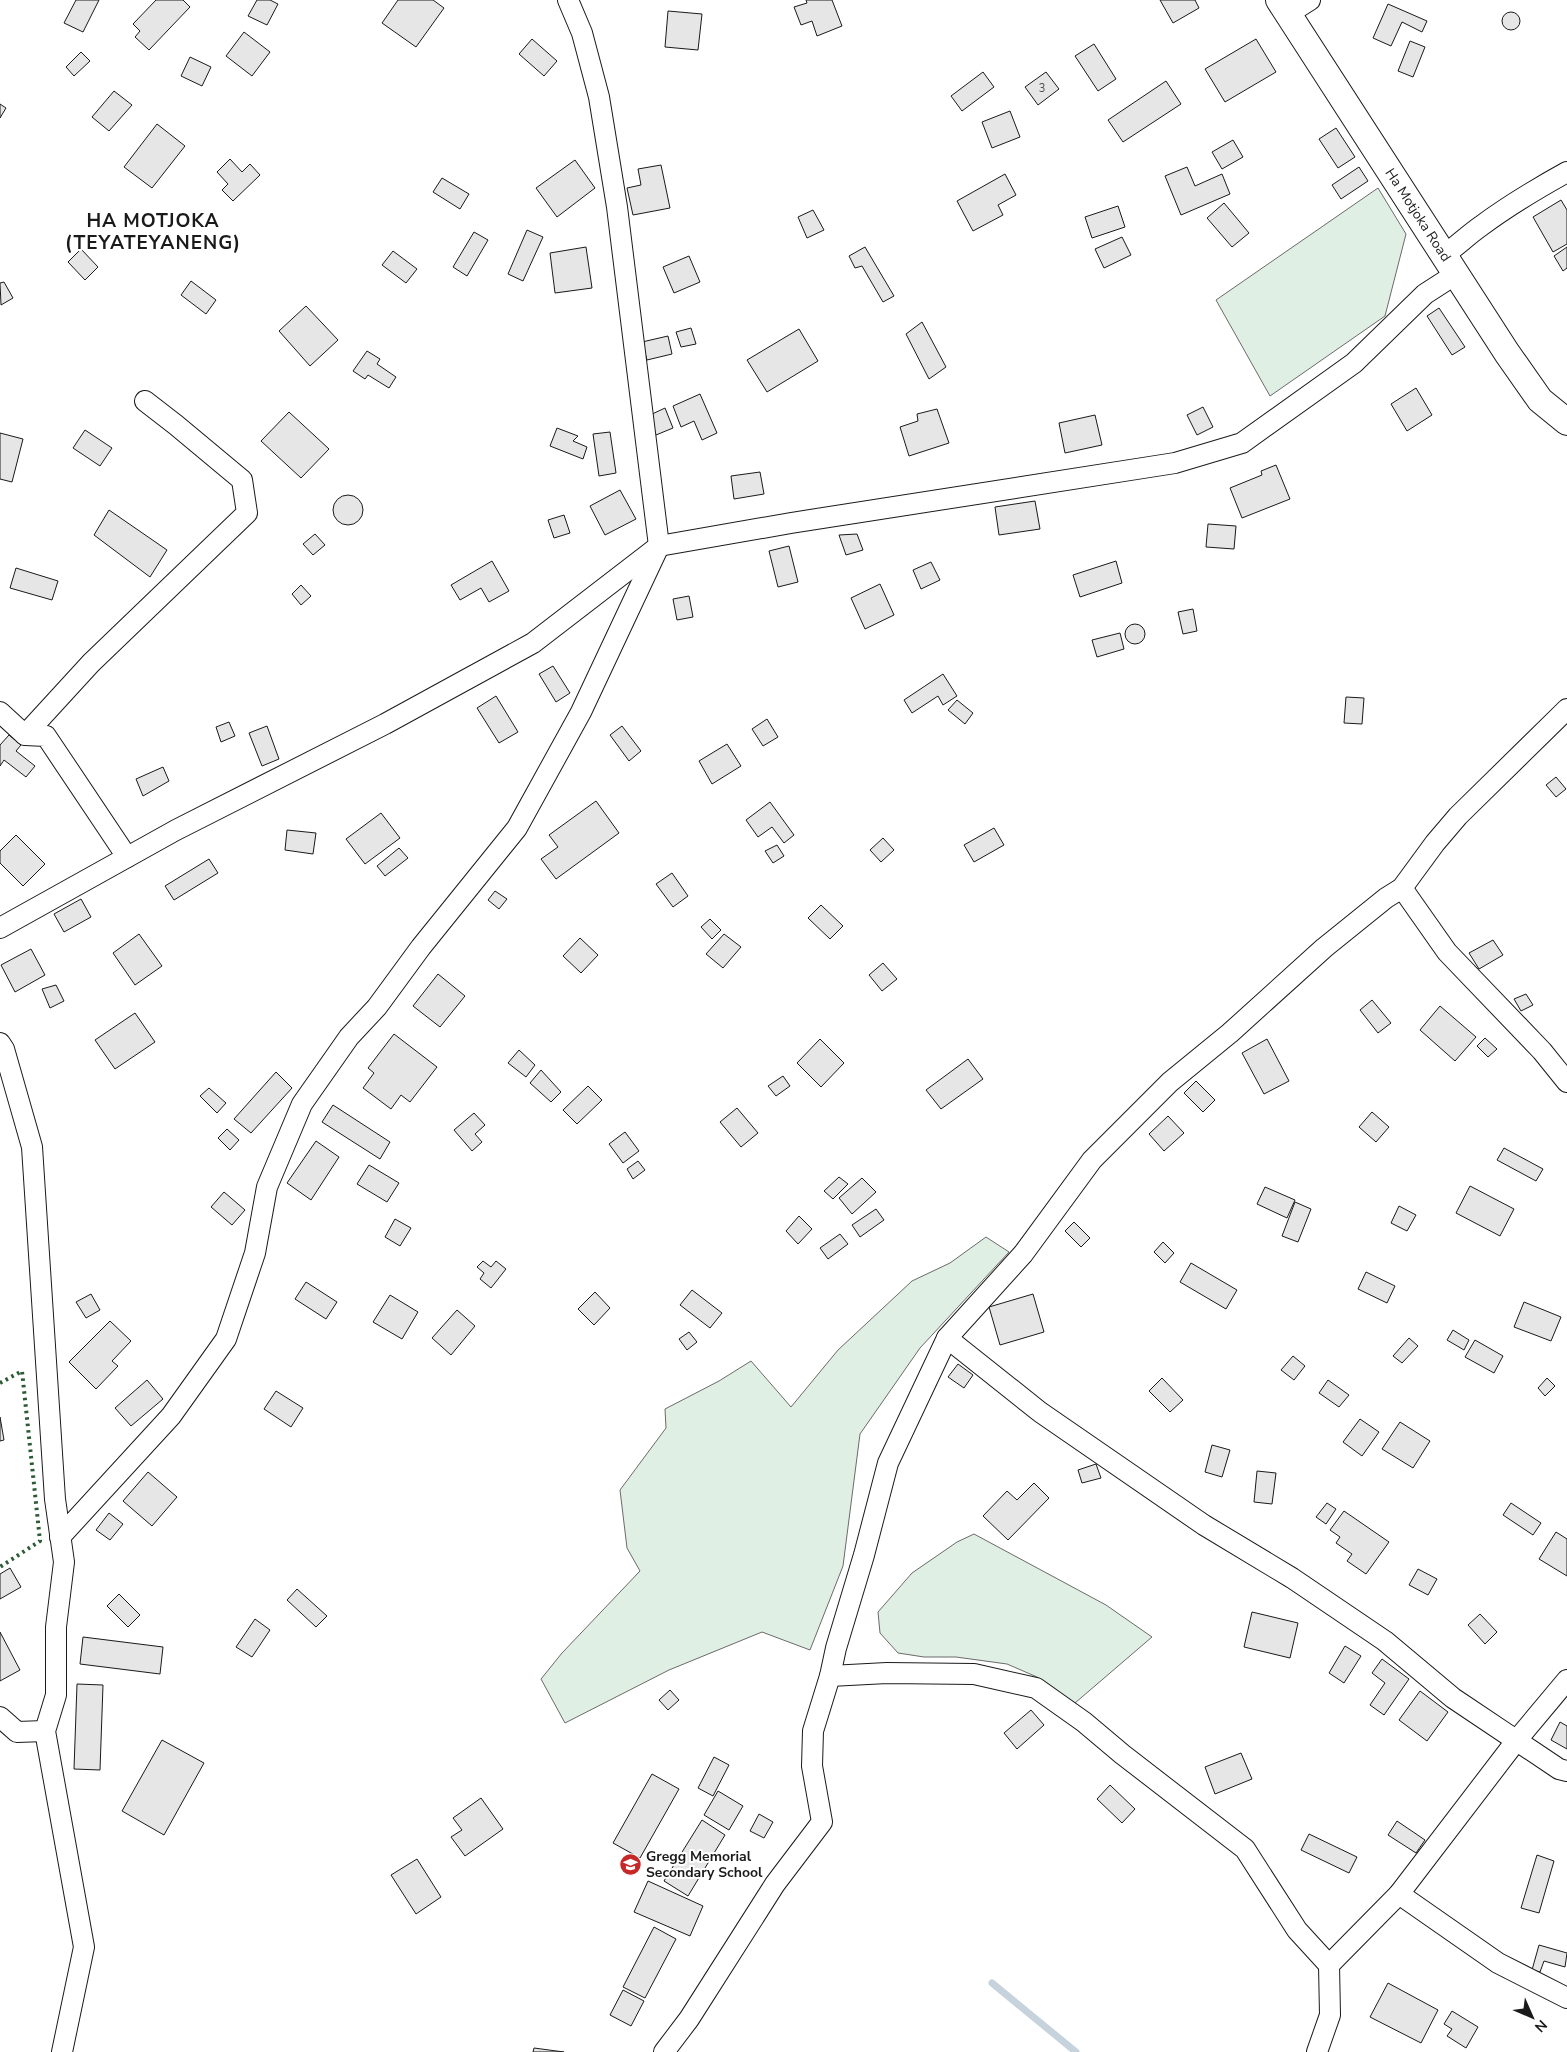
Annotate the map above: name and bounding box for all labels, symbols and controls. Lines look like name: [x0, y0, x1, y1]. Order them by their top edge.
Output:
house number: 3: [1039, 81, 1045, 96]
street label: Ha Motjoka Road: [1381, 165, 1455, 265]
district label: HA MOTJOKA (TEYATEYANENG): [65, 208, 241, 256]
place label: Gregg Memorial Secondary School: [646, 1847, 763, 1882]
school or university icon: Gregg Memorial Secondary School: [618, 1852, 642, 1876]
north arrow: [1507, 1992, 1557, 2042]
text: N: [1530, 2015, 1551, 2036]

